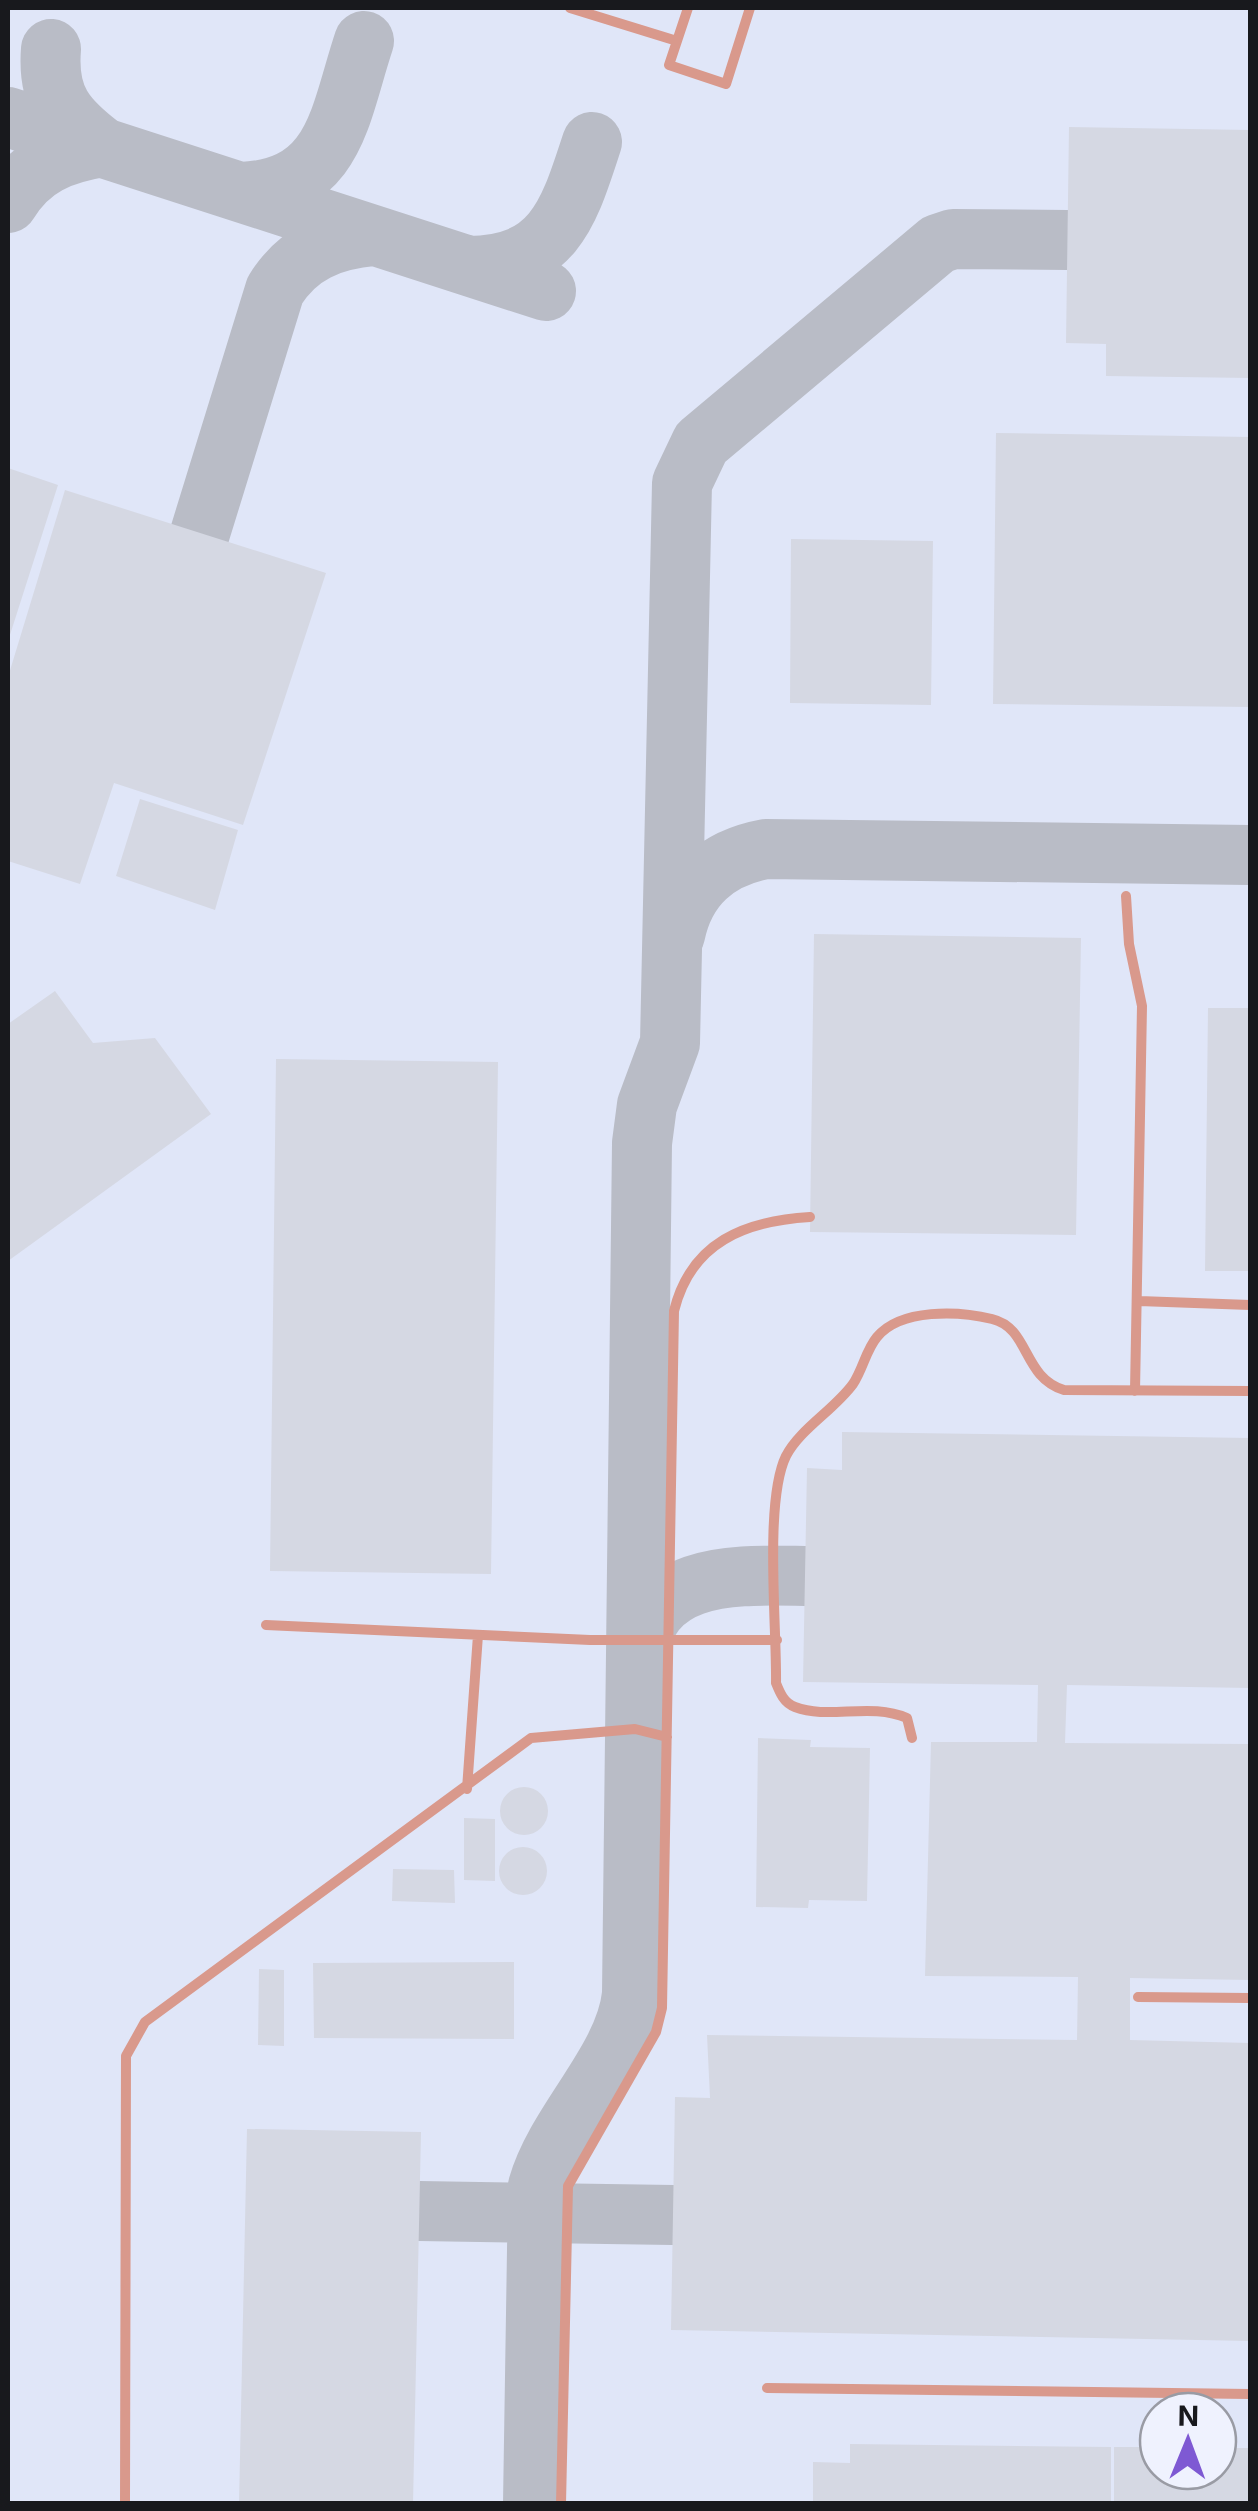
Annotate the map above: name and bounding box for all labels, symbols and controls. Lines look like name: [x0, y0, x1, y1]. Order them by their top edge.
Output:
north arrow: [1138, 2391, 1238, 2491]
text: N: [1177, 2399, 1199, 2433]

